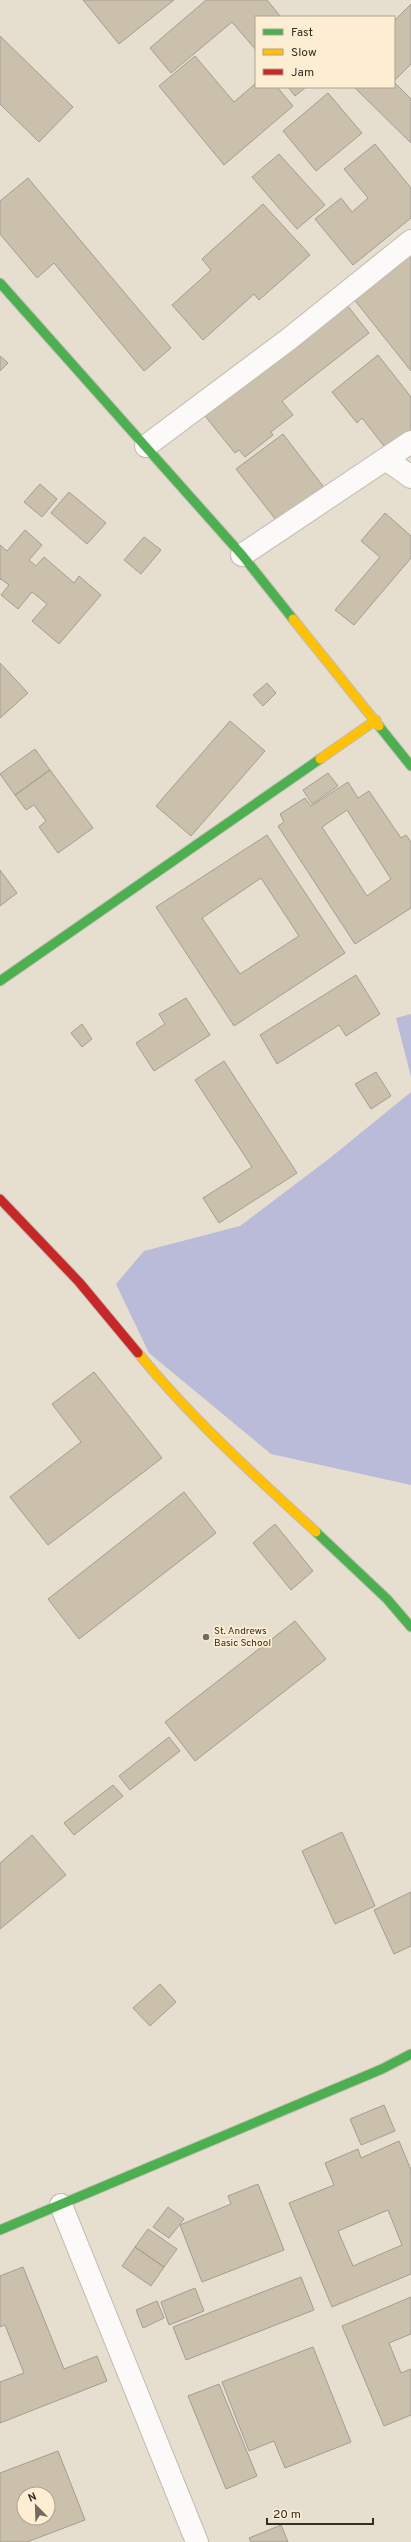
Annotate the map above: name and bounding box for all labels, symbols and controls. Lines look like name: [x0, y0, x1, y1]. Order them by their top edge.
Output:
legend: [255, 16, 395, 88]
text: Fast: [291, 25, 313, 41]
text: Slow: [291, 45, 317, 61]
text: Jam: [291, 65, 314, 81]
place label: St. Andrews Basic School: [214, 1625, 271, 1650]
marker: St. Andrews Basic School: [201, 1632, 211, 1642]
north arrow: [16, 2486, 56, 2526]
text: N: [26, 2490, 39, 2506]
scale bar: [267, 2500, 373, 2526]
text: 20 m: [273, 2507, 301, 2523]

